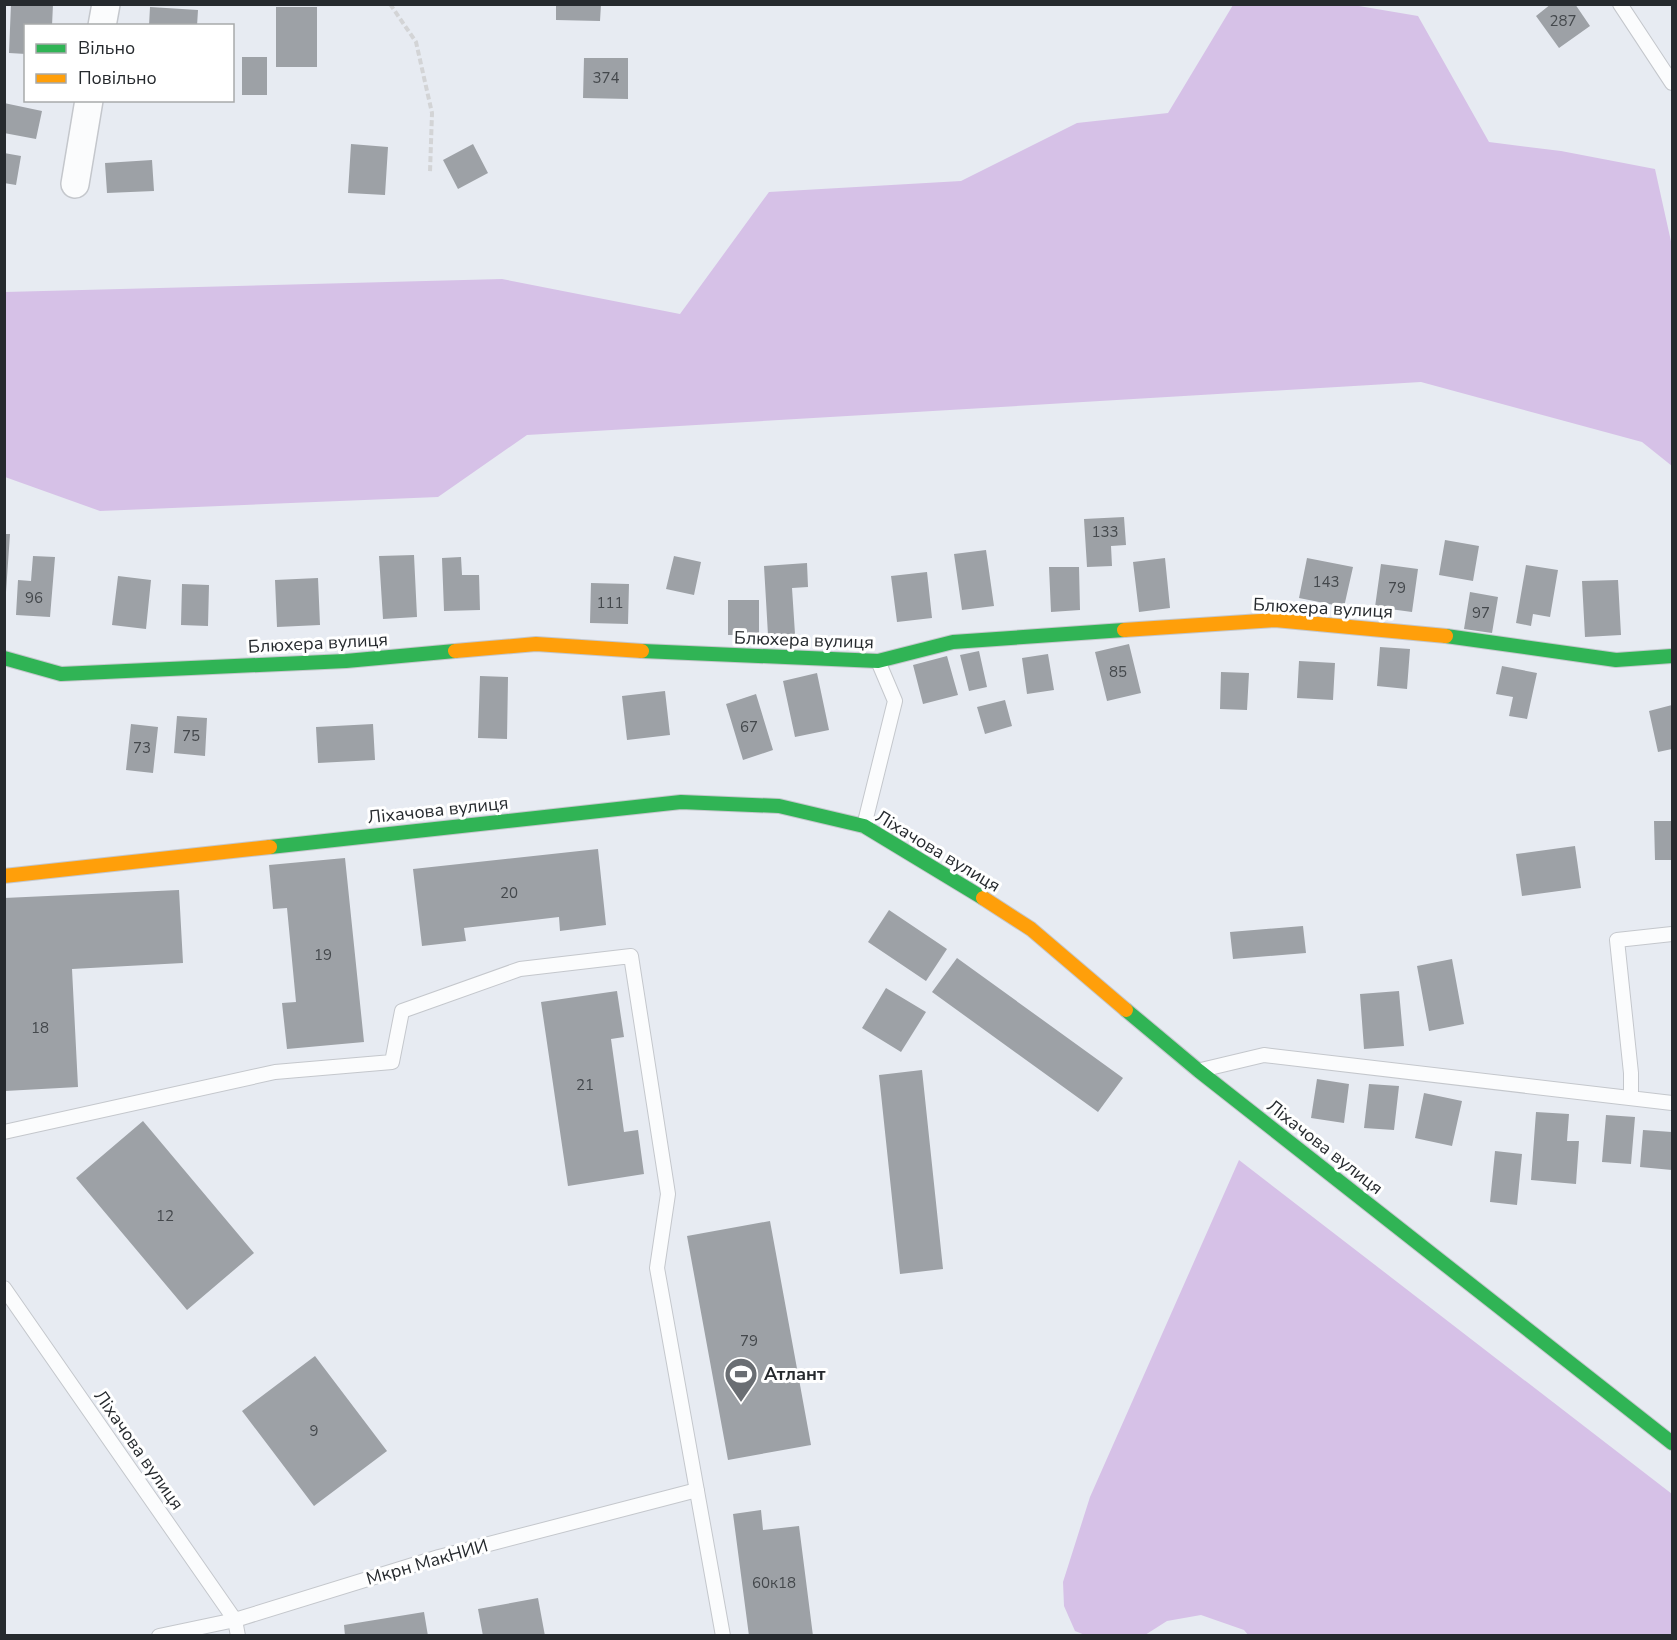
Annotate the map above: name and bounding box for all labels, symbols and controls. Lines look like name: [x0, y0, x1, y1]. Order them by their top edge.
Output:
house number: 287: [1549, 11, 1577, 31]
legend: [24, 24, 234, 102]
text: Вільно: [78, 36, 135, 60]
text: Повільно: [78, 66, 157, 90]
house number: 374: [592, 68, 620, 88]
house number: 133: [1091, 522, 1119, 542]
house number: 143: [1312, 572, 1340, 592]
house number: 79: [1388, 578, 1406, 598]
house number: 96: [25, 588, 43, 608]
street label: Блюхера вулиця: [1252, 592, 1394, 624]
house number: 111: [596, 593, 624, 613]
house number: 97: [1472, 603, 1490, 623]
street label: Блюхера вулиця: [734, 626, 874, 654]
street label: Блюхера вулиця: [247, 627, 389, 659]
house number: 85: [1109, 662, 1127, 682]
house number: 67: [740, 717, 758, 737]
house number: 75: [182, 726, 200, 746]
house number: 73: [133, 738, 151, 758]
street label: Ліхачова вулиця: [366, 791, 510, 829]
street label: Ліхачова вулиця: [871, 804, 1005, 898]
house number: 20: [500, 883, 518, 903]
house number: 19: [314, 945, 332, 965]
house number: 18: [31, 1018, 49, 1038]
house number: 21: [576, 1075, 594, 1095]
street label: Ліхачова вулиця: [1262, 1094, 1388, 1200]
house number: 12: [156, 1206, 174, 1226]
house number: 79: [740, 1331, 758, 1351]
sports icon: Атлант: [723, 1356, 759, 1403]
place label: Атлант: [764, 1362, 826, 1386]
street label: Ліхачова вулиця: [89, 1385, 189, 1515]
house number: 9: [309, 1421, 319, 1441]
street label: Мкрн МакНИИ: [363, 1533, 491, 1591]
house number: 60к18: [752, 1573, 796, 1593]

